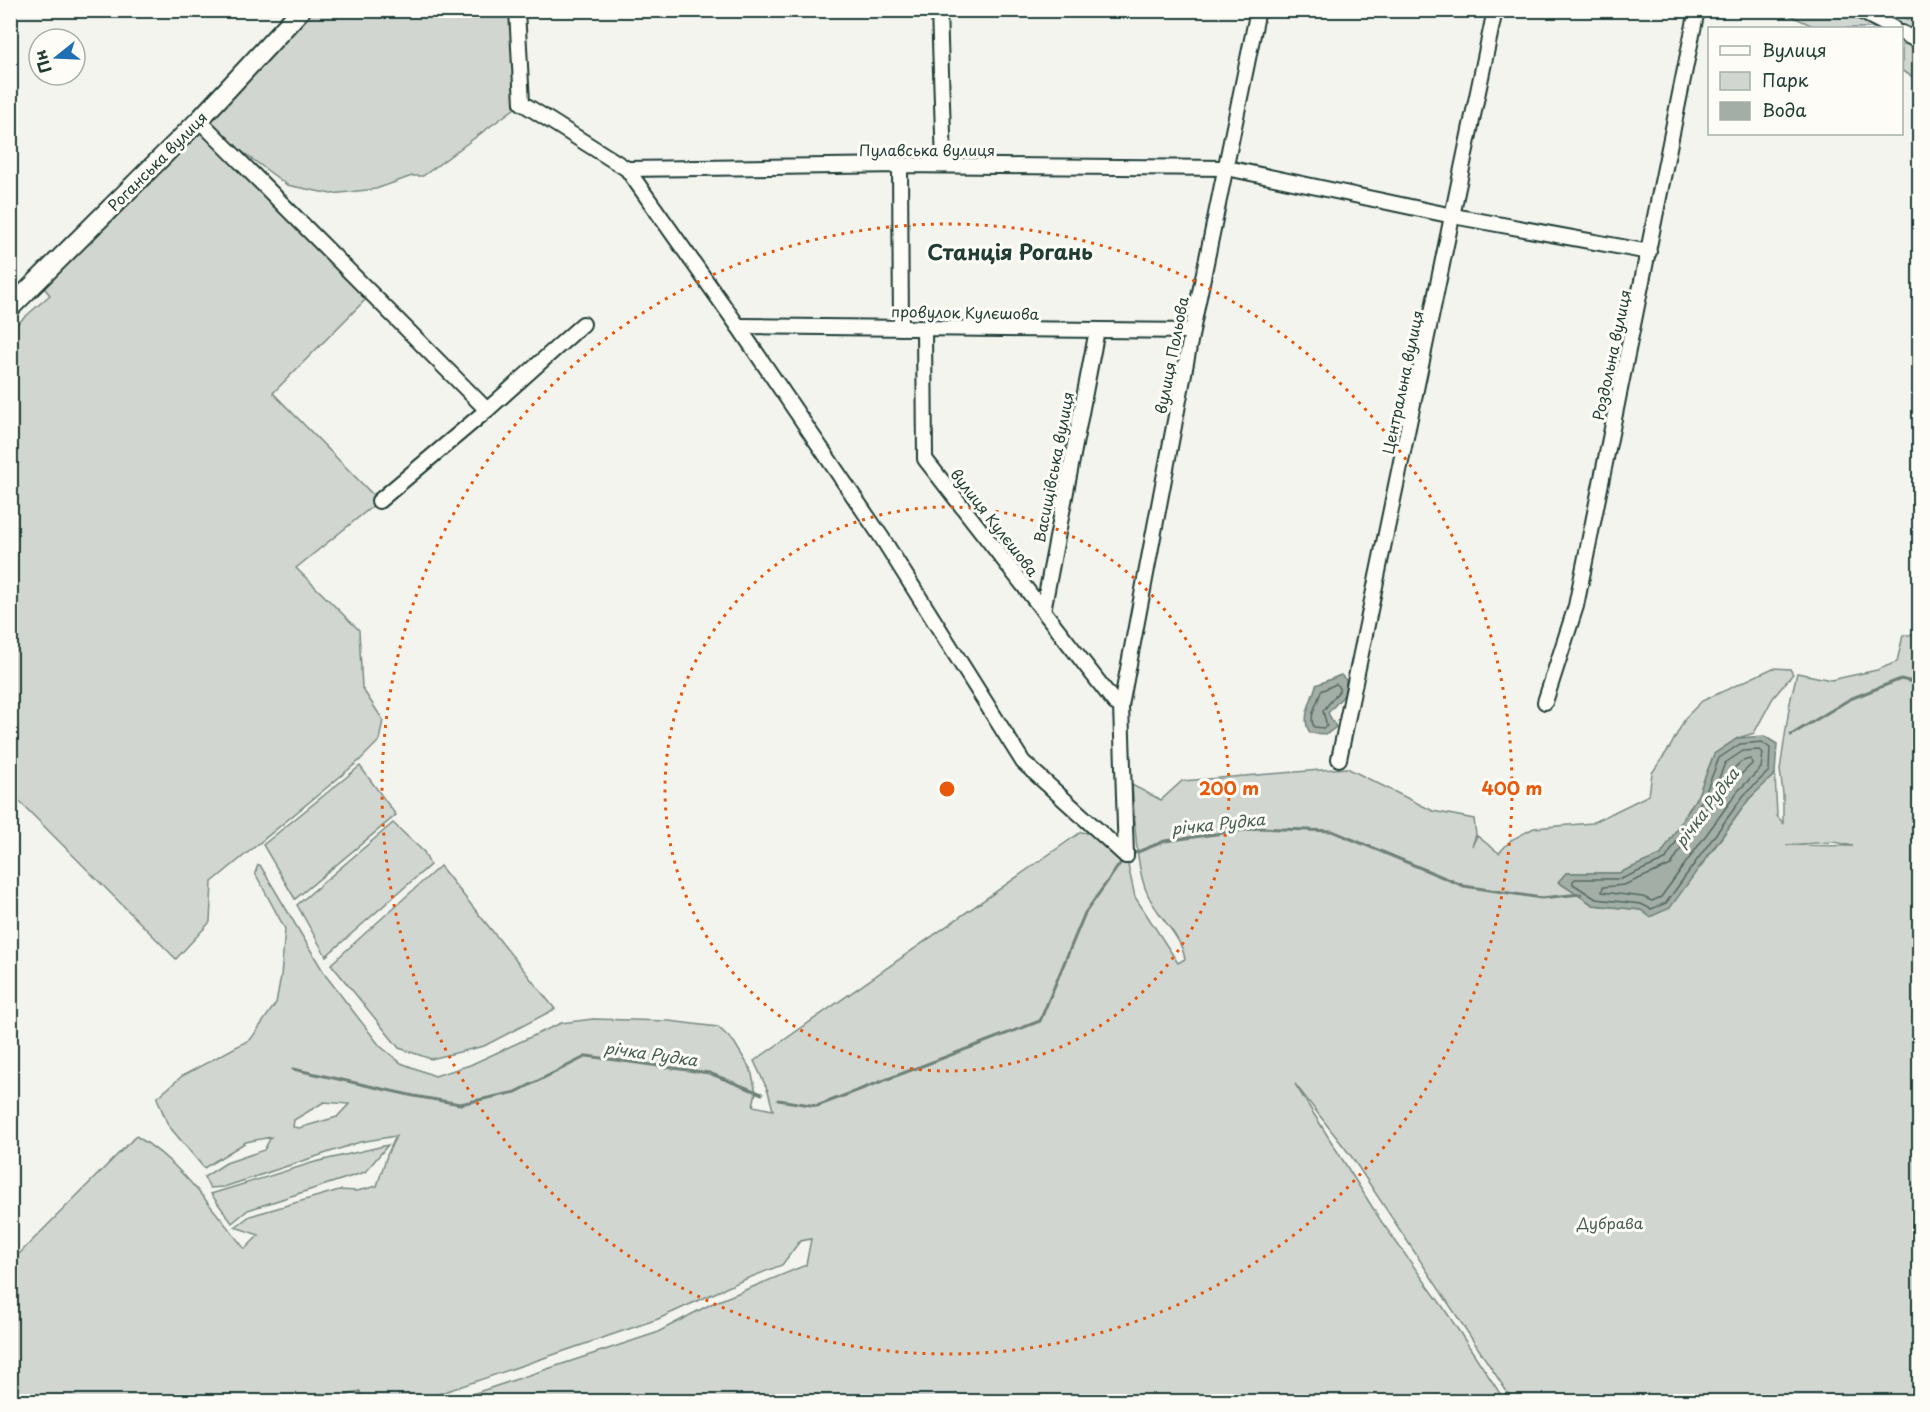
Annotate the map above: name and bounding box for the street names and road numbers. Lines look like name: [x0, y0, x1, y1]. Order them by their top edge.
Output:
street label: Роганська вулиця: [102, 106, 212, 216]
street label: Пулавська вулиця: [859, 138, 995, 161]
street label: Роздольна вулиця: [1586, 287, 1636, 423]
street label: вулиця Польова: [1148, 294, 1194, 416]
street label: провулок Кулєшова: [891, 299, 1040, 325]
street label: Центральна вулиця: [1376, 308, 1428, 456]
street label: Васищівська вулиця: [1027, 389, 1079, 545]
street label: вулиця Кулєшова: [946, 463, 1045, 581]

